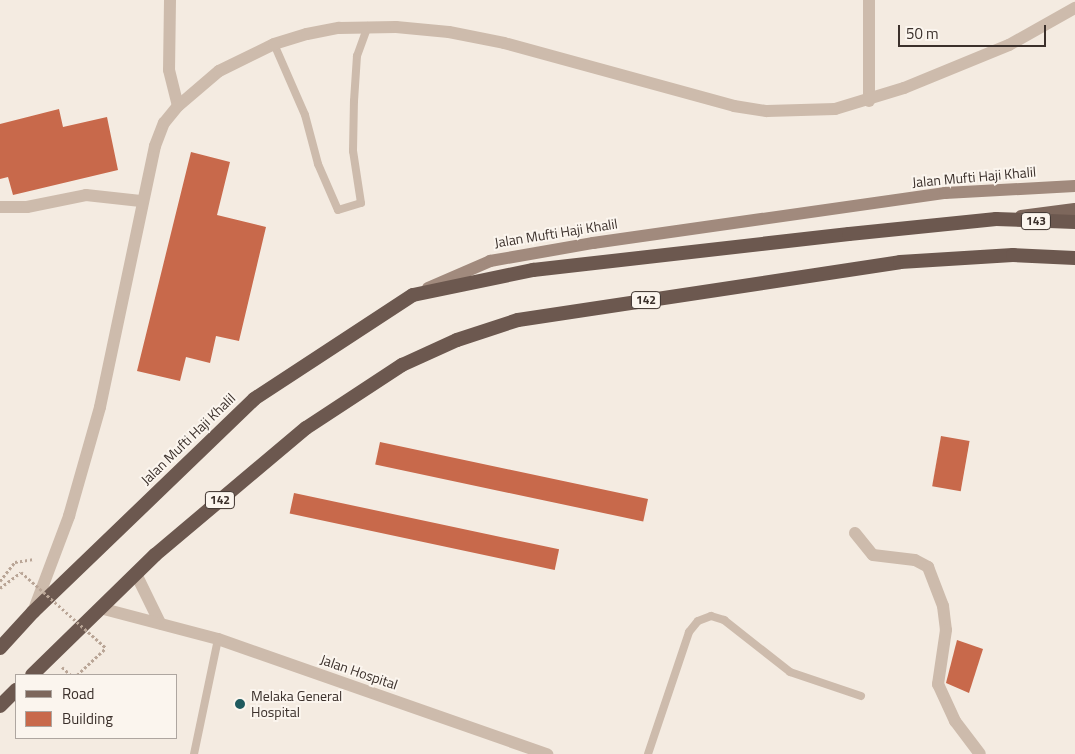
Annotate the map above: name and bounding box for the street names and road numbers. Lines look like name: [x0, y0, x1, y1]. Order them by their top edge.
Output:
street label: Jalan Mufti Haji Khalil: [911, 163, 1037, 191]
road number: 143: [1020, 212, 1052, 230]
street label: Jalan Mufti Haji Khalil: [493, 215, 619, 251]
road number: 142: [630, 290, 662, 310]
street label: Jalan Mufti Haji Khalil: [137, 390, 239, 488]
road number: 142: [204, 490, 236, 510]
street label: Jalan Hospital: [318, 651, 400, 693]

